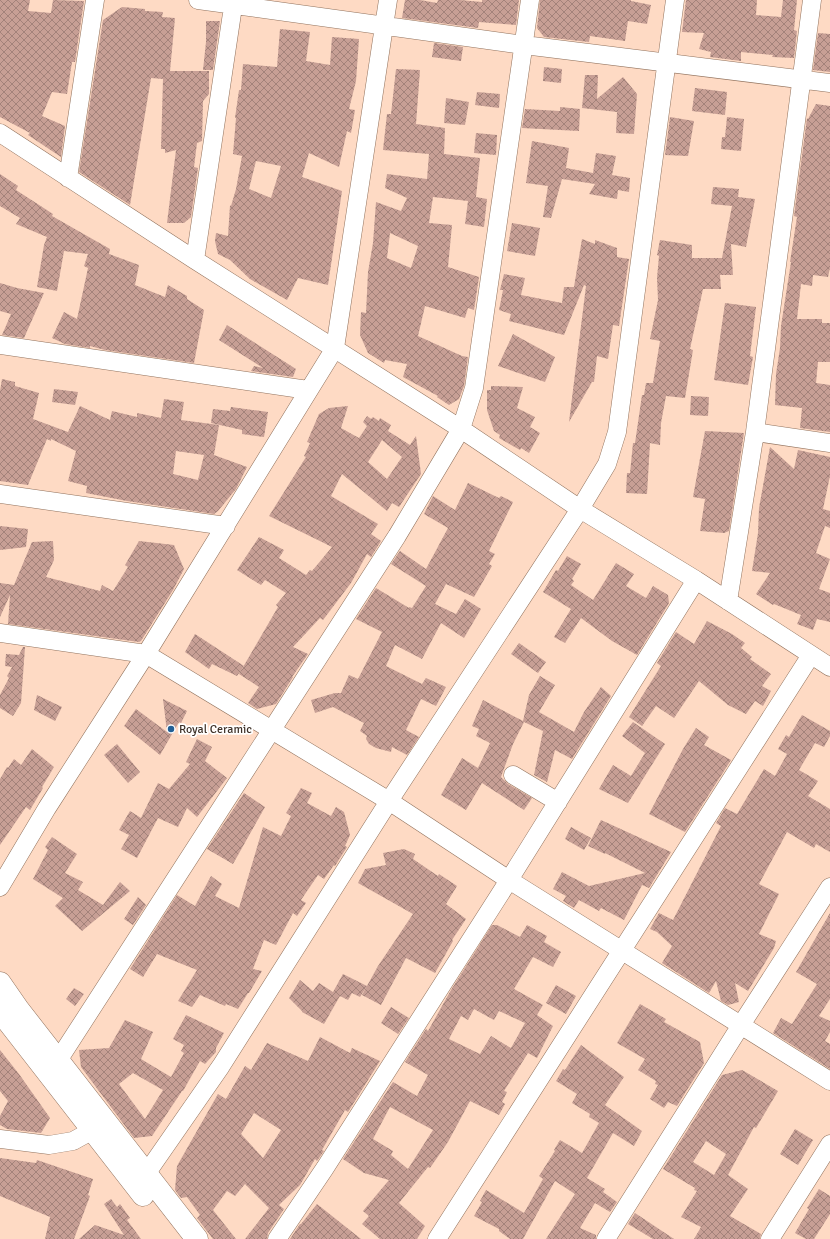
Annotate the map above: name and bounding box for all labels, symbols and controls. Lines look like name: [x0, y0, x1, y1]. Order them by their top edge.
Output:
place label: Royal Ceramic: [179, 722, 252, 737]
marker: Royal Ceramic: [166, 724, 176, 734]

